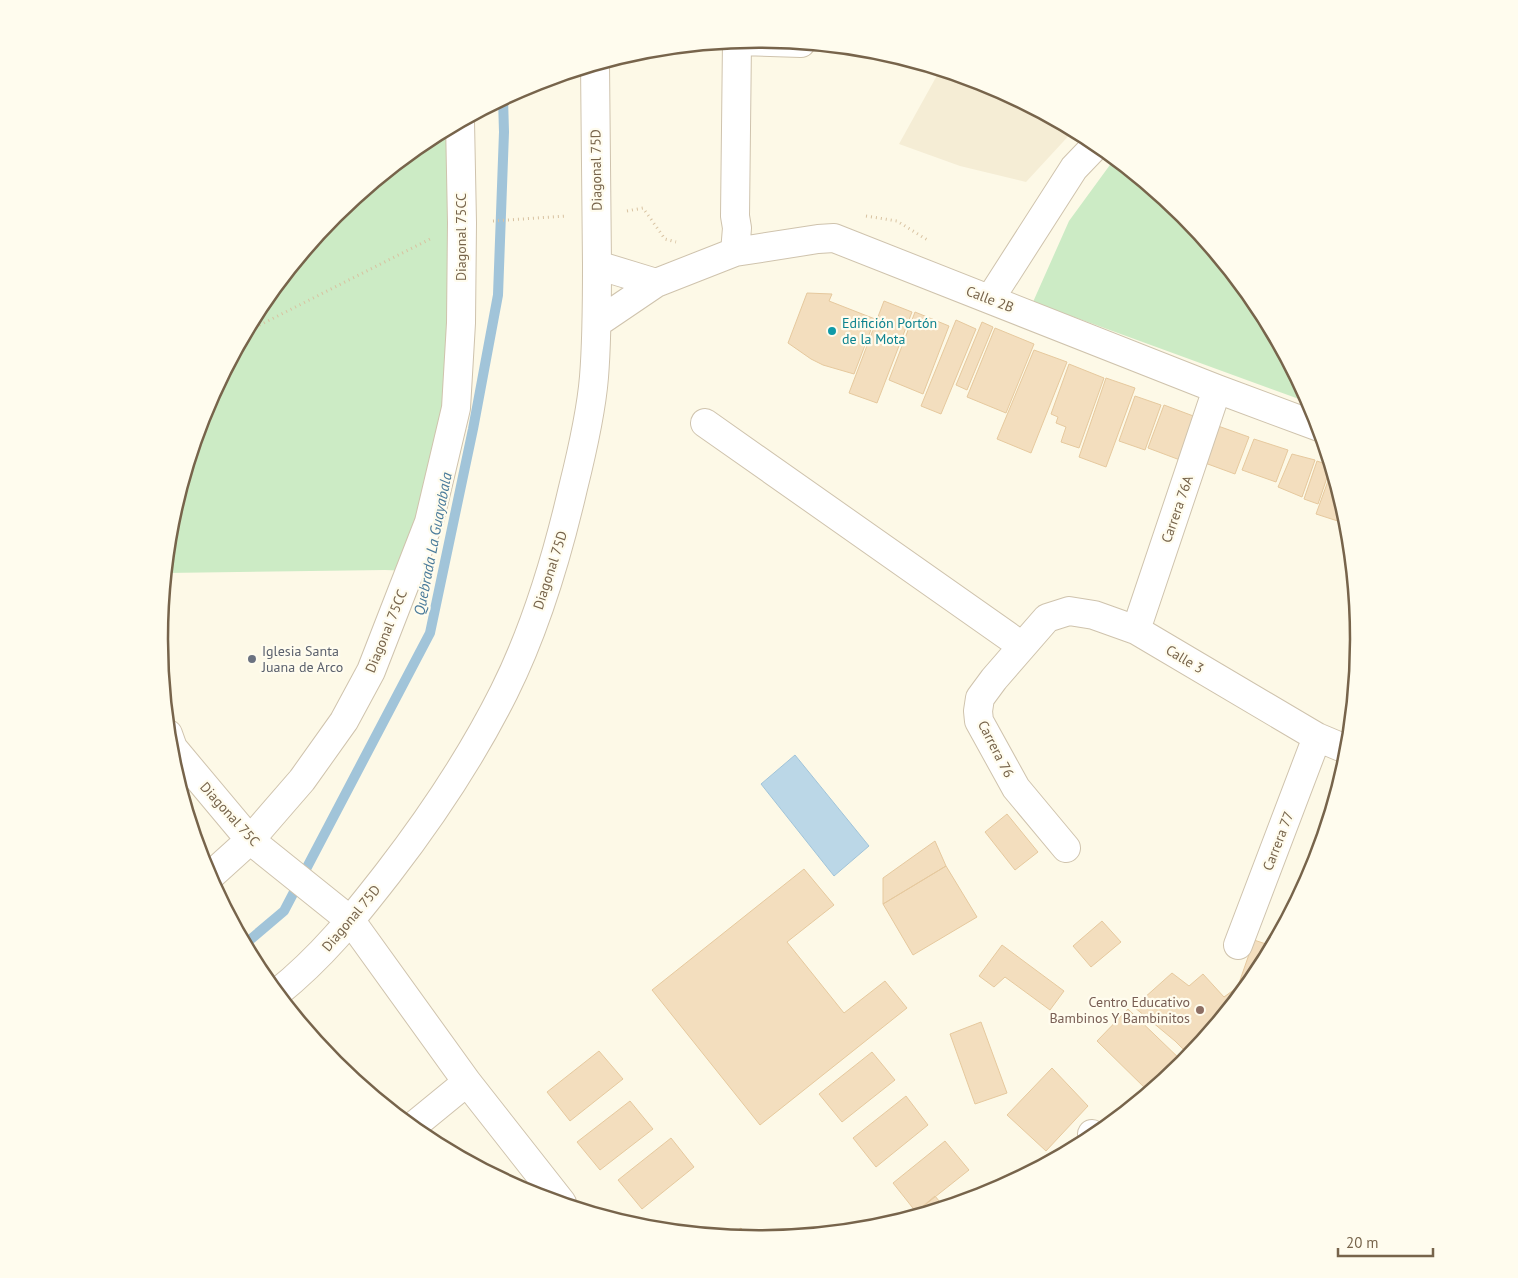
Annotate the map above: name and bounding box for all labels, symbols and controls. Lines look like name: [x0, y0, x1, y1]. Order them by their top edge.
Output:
street label: Diagonal 75D: [586, 129, 606, 211]
street label: Diagonal 75CC: [452, 193, 470, 281]
street label: Calle 2B: [964, 282, 1016, 316]
place label: Edifición Portón de la Mota: [842, 314, 937, 348]
marker: Edifición Portón de la Mota: [826, 325, 838, 337]
water label: Quebrada La Guayabala: [409, 470, 456, 617]
street label: Carrera 76A: [1157, 472, 1197, 545]
street label: Diagonal 75D: [529, 528, 571, 612]
street label: Diagonal 75CC: [361, 587, 411, 675]
street label: Calle 3: [1163, 641, 1207, 677]
place label: Iglesia Santa Juana de Arco: [261, 642, 343, 676]
marker: Iglesia Santa Juana de Arco: [246, 653, 258, 665]
street label: Carrera 76: [974, 717, 1018, 781]
street label: Diagonal 75C: [196, 778, 264, 850]
street label: Carrera 77: [1258, 809, 1298, 873]
street label: Diagonal 75D: [318, 881, 384, 955]
place label: Centro Educativo Bambinos Y Bambinitos: [1049, 993, 1190, 1027]
marker: Centro Educativo Bambinos Y Bambinitos: [1194, 1004, 1206, 1016]
scale bar: [1338, 1226, 1433, 1258]
text: 20 m: [1346, 1233, 1379, 1252]

